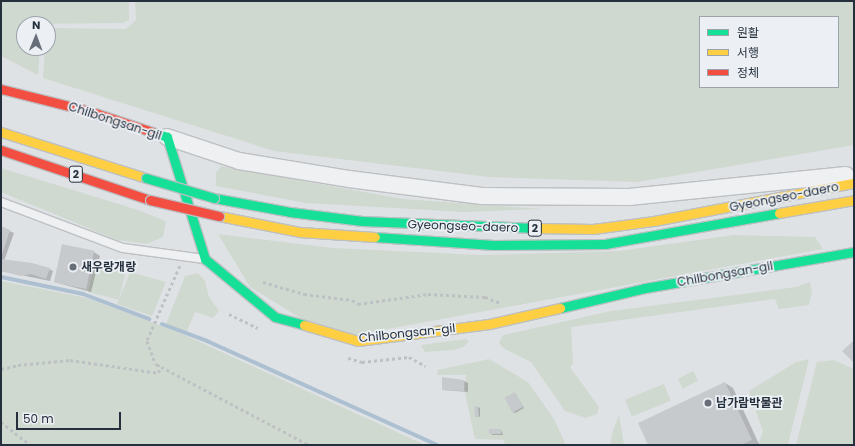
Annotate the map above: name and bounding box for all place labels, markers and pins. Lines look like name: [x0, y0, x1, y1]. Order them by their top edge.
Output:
place label: 새우랑개랑: [81, 260, 136, 274]
marker: 새우랑개랑: [68, 262, 78, 272]
place label: 남가람박물관: [716, 396, 782, 410]
marker: 남가람박물관: [703, 398, 713, 408]

